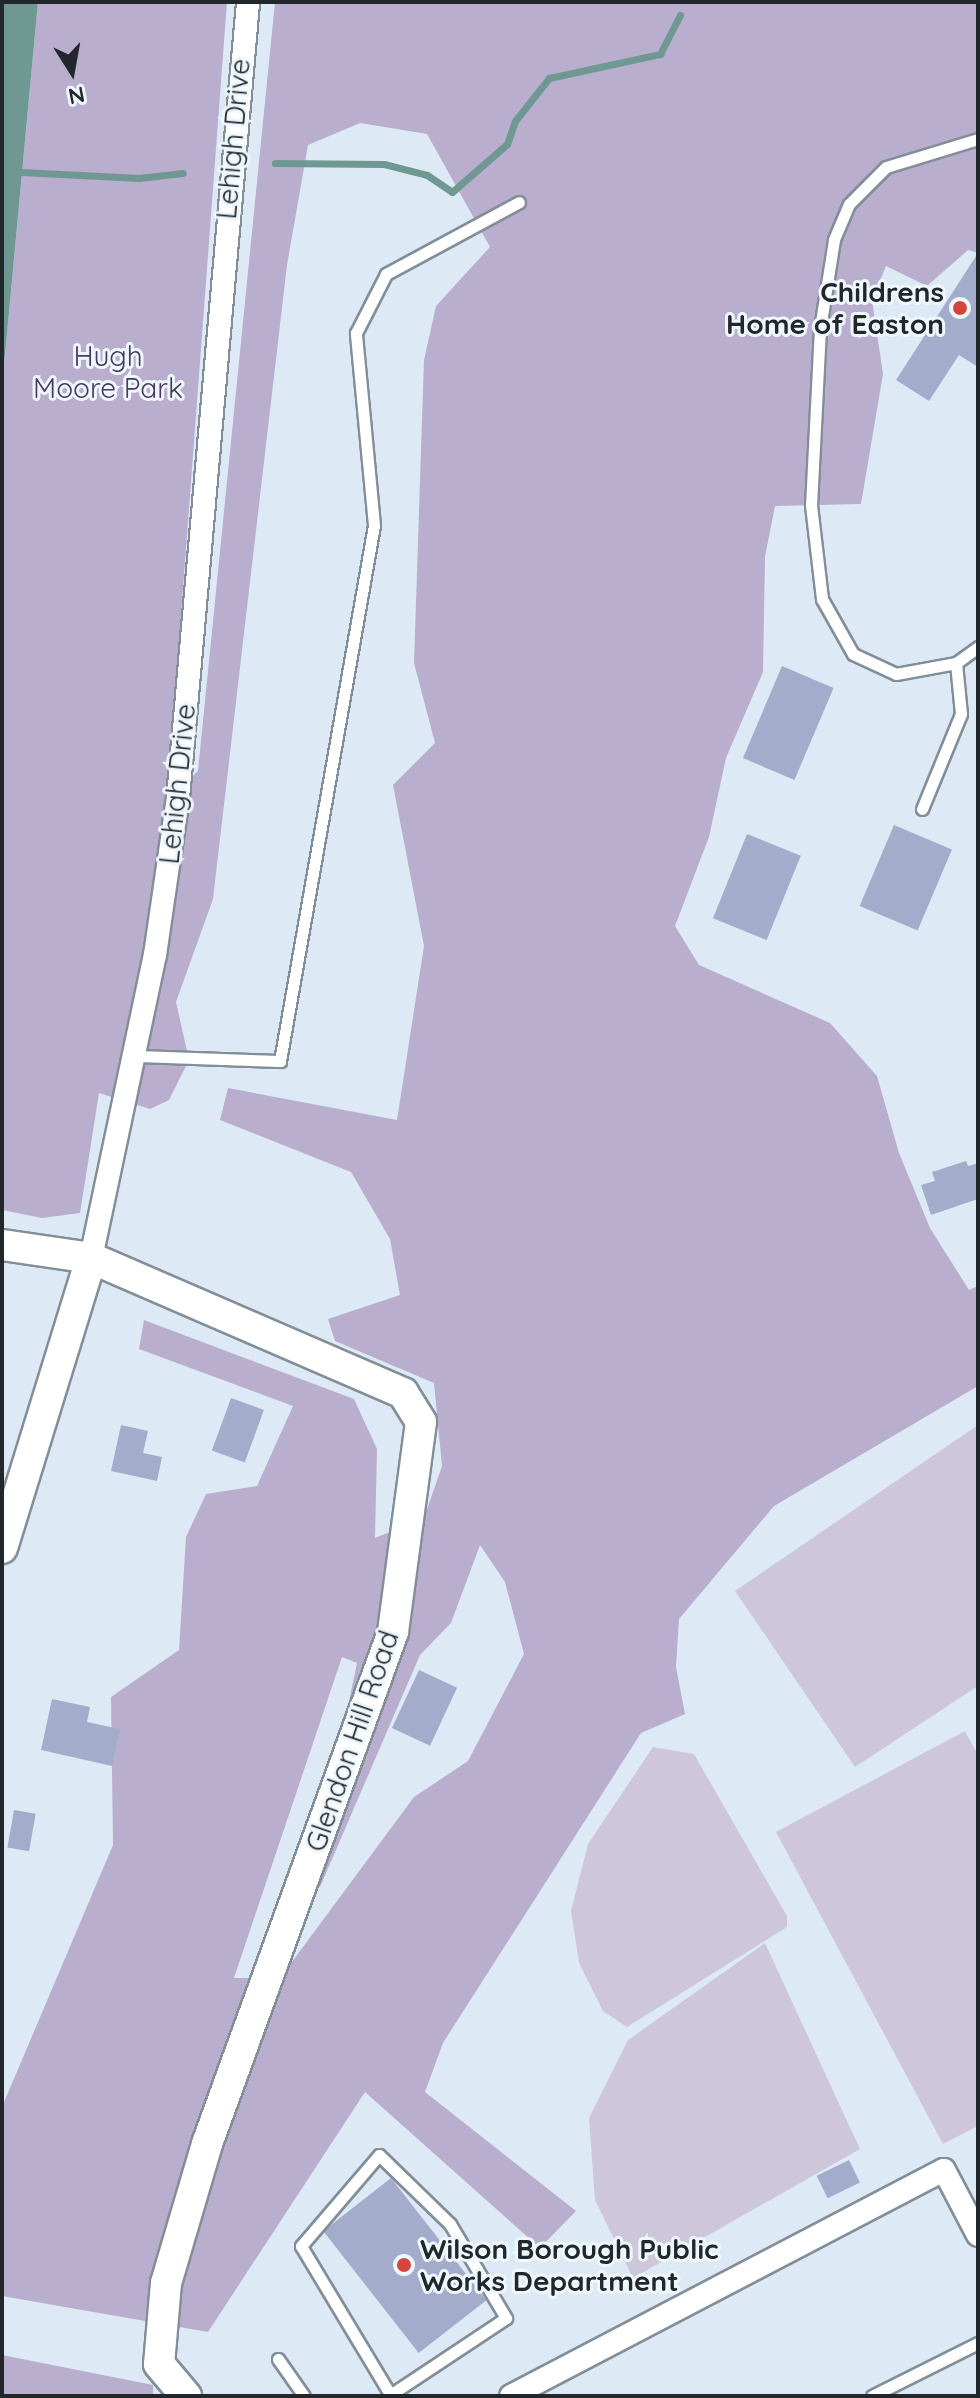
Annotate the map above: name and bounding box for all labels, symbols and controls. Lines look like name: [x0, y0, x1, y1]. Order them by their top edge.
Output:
north arrow: [32, 32, 112, 112]
street label: Lehigh Drive: [209, 57, 257, 221]
text: N: [66, 80, 87, 111]
place label: Childrens Home of Easton: [726, 275, 944, 341]
marker: Childrens Home of Easton: [951, 299, 969, 317]
park label: Hugh Moore Park: [33, 339, 183, 405]
street label: Lehigh Drive: [152, 702, 202, 866]
street label: Glendon Hill Road: [298, 1626, 406, 1856]
place label: Wilson Borough Public Works Department: [420, 2232, 719, 2298]
marker: Wilson Borough Public Works Department: [395, 2256, 413, 2274]

